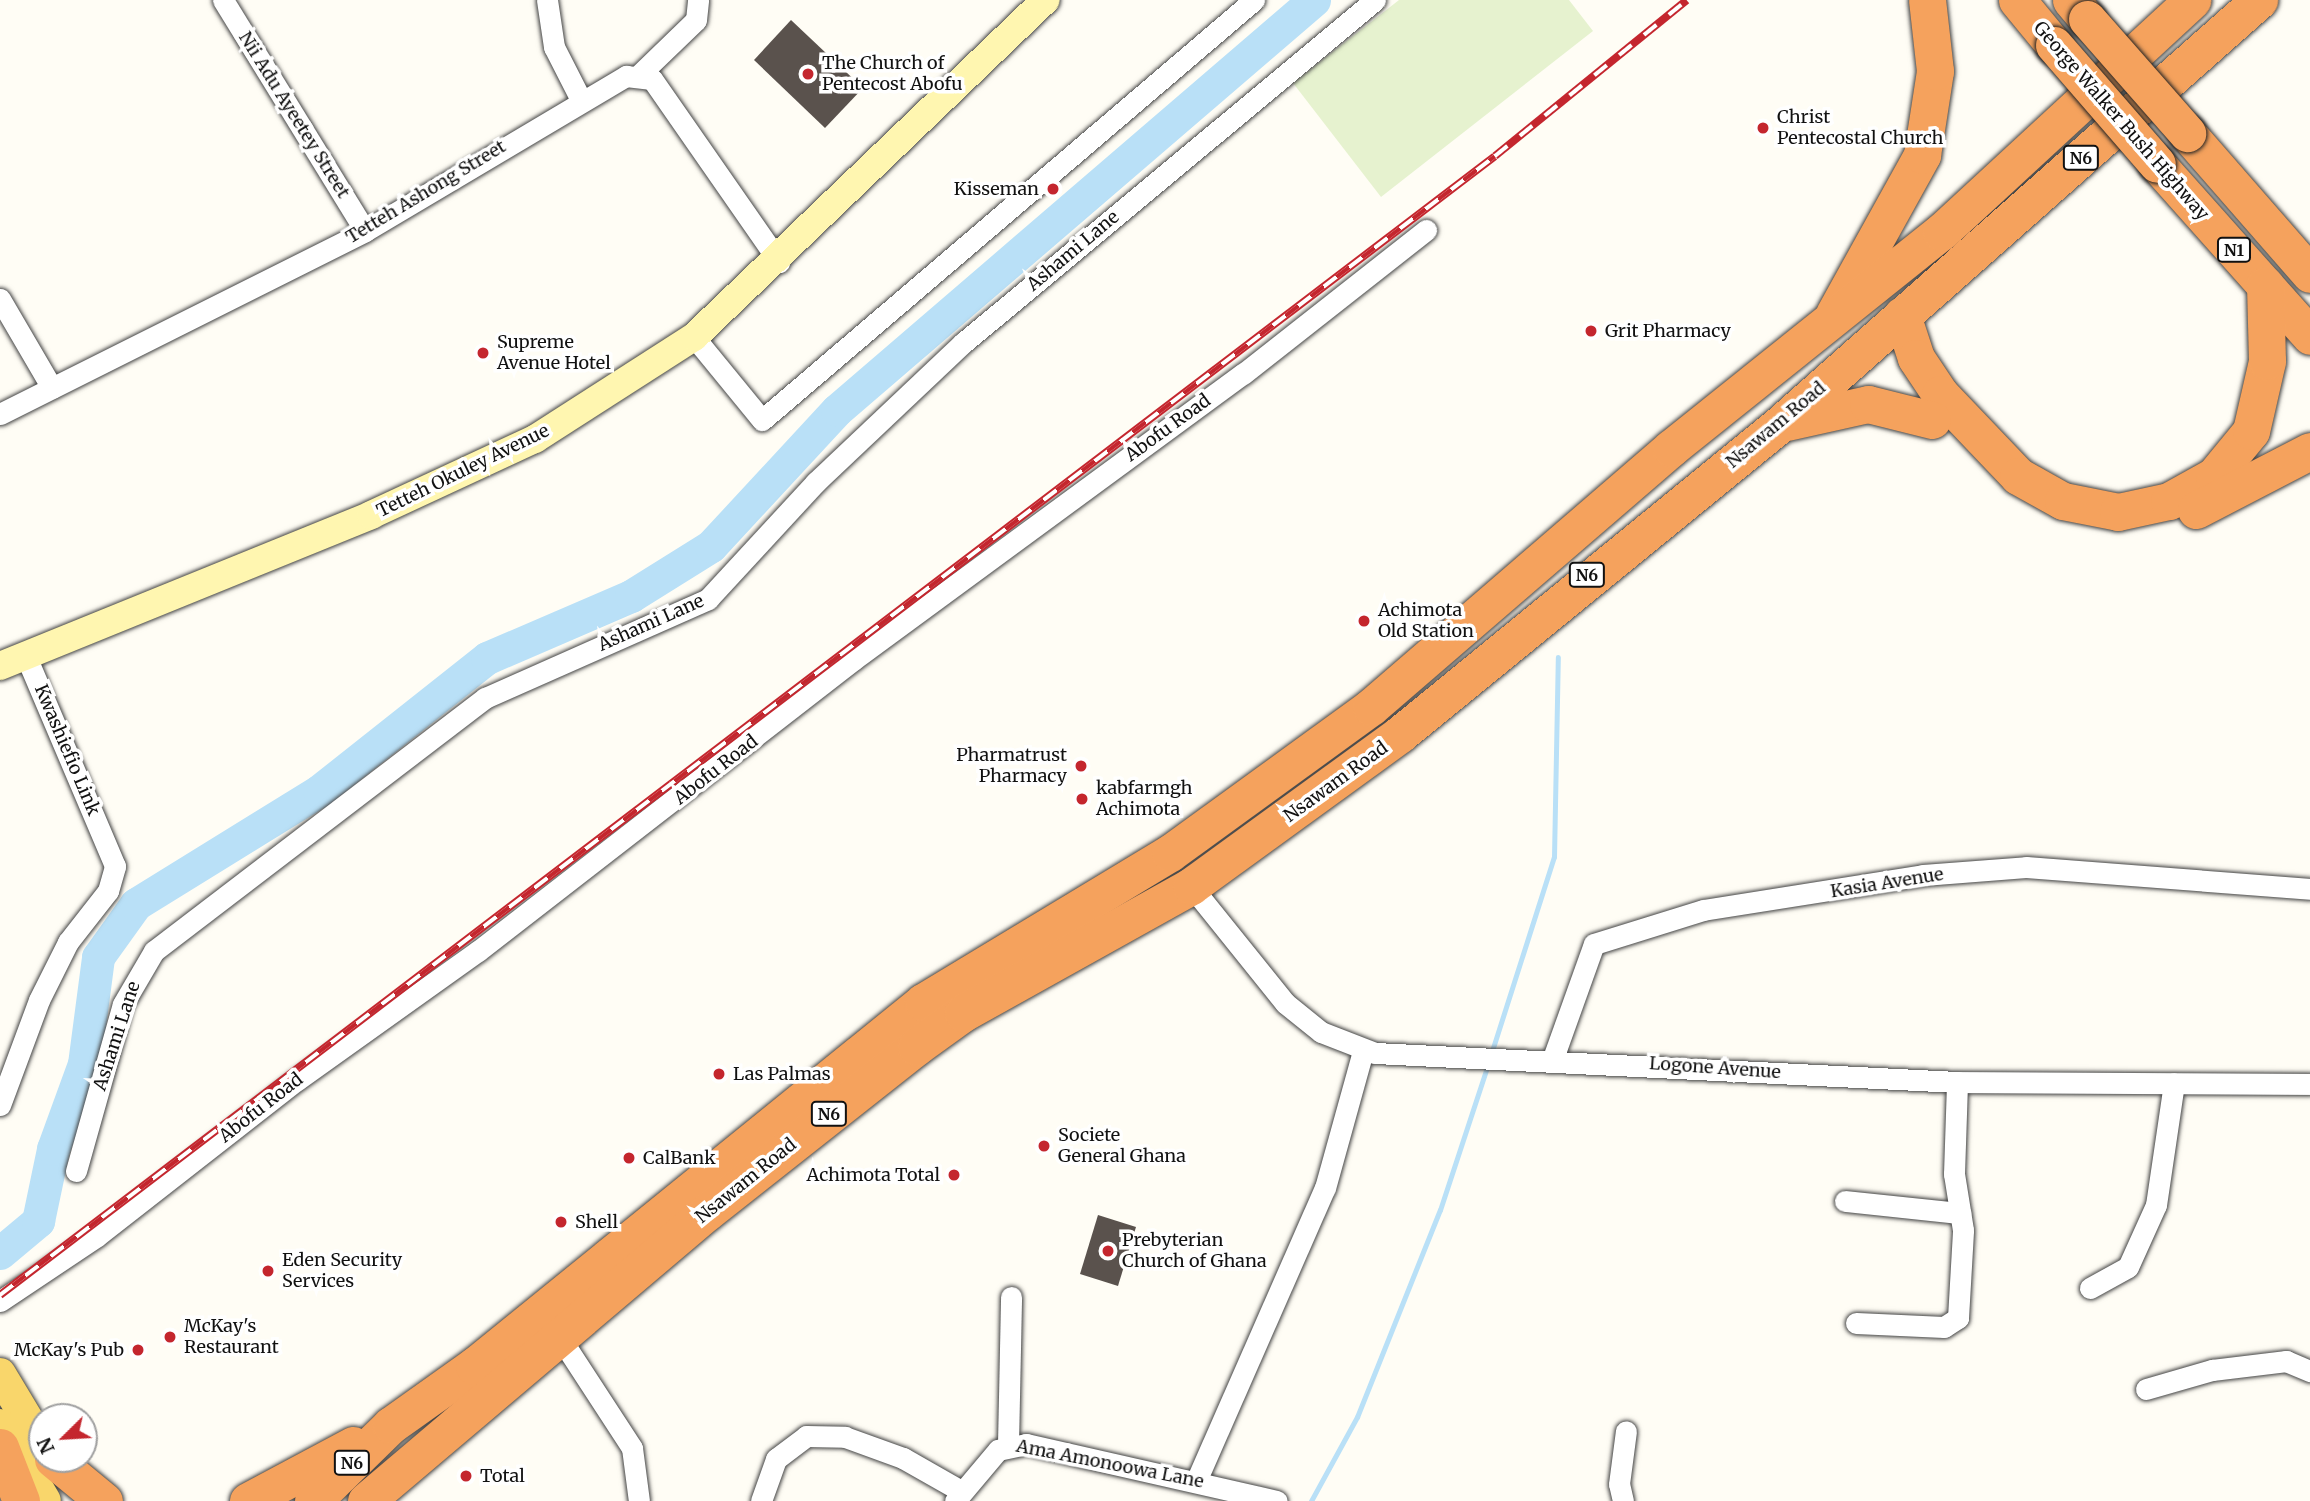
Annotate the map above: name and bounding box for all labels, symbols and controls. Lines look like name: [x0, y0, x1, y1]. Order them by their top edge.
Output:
street label: George Walker Bush Highway: [2029, 17, 2213, 225]
street label: Nii Adu Ayeetey Street: [234, 28, 354, 202]
place label: The Church of Pentecost Abofu: [822, 53, 963, 96]
marker: The Church of Pentecost Abofu: [800, 66, 816, 82]
place label: Christ Pentecostal Church: [1777, 107, 1943, 150]
marker: Christ Pentecostal Church: [1755, 120, 1771, 136]
street label: Tetteh Ashong Street: [342, 136, 510, 248]
road number: N6: [2062, 146, 2100, 170]
place label: Kisseman: [954, 178, 1039, 200]
marker: Kisseman: [1045, 181, 1061, 197]
street label: Ashami Lane: [1023, 206, 1123, 296]
road number: N1: [2216, 238, 2252, 262]
place label: Grit Pharmacy: [1605, 320, 1731, 342]
marker: Grit Pharmacy: [1583, 323, 1599, 339]
place label: Supreme Avenue Hotel: [497, 332, 611, 374]
marker: Supreme Avenue Hotel: [475, 345, 491, 361]
street label: Nsawam Road: [1722, 377, 1830, 473]
street label: Abofu Road: [1121, 390, 1215, 466]
street label: Tetteh Okuley Avenue: [373, 420, 553, 522]
road number: N6: [1568, 562, 1606, 588]
street label: Ashami Lane: [595, 590, 707, 656]
place label: Achimota Old Station: [1378, 600, 1474, 642]
marker: Achimota Old Station: [1356, 613, 1372, 629]
street label: Kwashiefio Link: [30, 681, 104, 819]
street label: Abofu Road: [670, 731, 762, 809]
street label: Nsawam Road: [1280, 737, 1392, 827]
place label: Pharmatrust Pharmacy: [956, 745, 1067, 788]
marker: Pharmatrust Pharmacy: [1073, 758, 1089, 774]
place label: kabfarmgh Achimota: [1096, 778, 1193, 820]
marker: kabfarmgh Achimota: [1074, 791, 1090, 807]
street label: Kasia Avenue: [1829, 863, 1945, 903]
street label: Ashami Lane: [89, 979, 145, 1093]
street label: Logone Avenue: [1648, 1053, 1782, 1083]
place label: Las Palmas: [733, 1063, 831, 1085]
marker: Las Palmas: [711, 1066, 727, 1082]
street label: Abofu Road: [215, 1069, 307, 1147]
road number: N6: [810, 1102, 848, 1126]
place label: Societe General Ghana: [1058, 1125, 1186, 1168]
street label: Nsawam Road: [691, 1134, 801, 1228]
marker: Societe General Ghana: [1036, 1138, 1052, 1154]
place label: CalBank: [643, 1147, 716, 1169]
marker: CalBank: [621, 1150, 637, 1166]
place label: Achimota Total: [807, 1164, 940, 1186]
marker: Achimota Total: [946, 1167, 962, 1183]
place label: Shell: [575, 1211, 618, 1233]
marker: Shell: [553, 1214, 569, 1230]
place label: Prebyterian Church of Ghana: [1122, 1230, 1267, 1272]
marker: Prebyterian Church of Ghana: [1100, 1243, 1116, 1259]
place label: Eden Security Services: [282, 1250, 402, 1292]
marker: Eden Security Services: [260, 1263, 276, 1279]
place label: McKay's Restaurant: [184, 1316, 279, 1358]
marker: McKay's Restaurant: [162, 1329, 178, 1345]
place label: McKay's Pub: [14, 1339, 124, 1361]
marker: McKay's Pub: [130, 1342, 146, 1358]
north arrow: [28, 1403, 98, 1473]
text: N: [32, 1434, 60, 1457]
street label: Ama Amonoowa Lane: [1014, 1435, 1206, 1493]
road number: N6: [333, 1450, 371, 1476]
place label: Total: [480, 1465, 525, 1487]
marker: Total: [458, 1468, 474, 1484]

